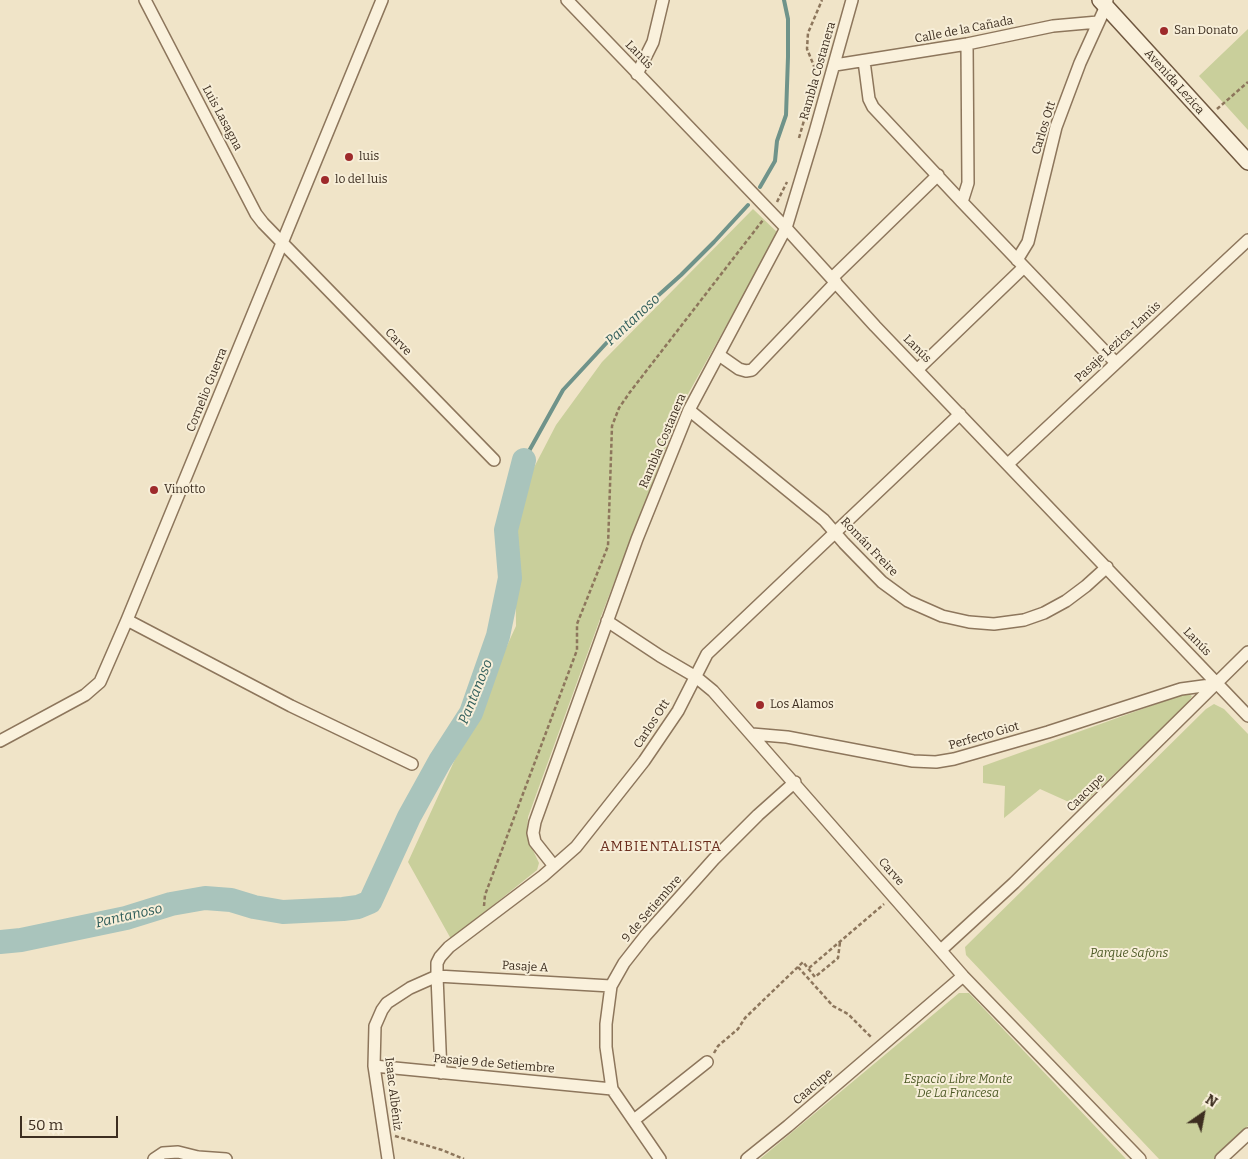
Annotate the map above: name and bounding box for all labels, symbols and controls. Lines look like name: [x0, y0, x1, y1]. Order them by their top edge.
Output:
street label: Calle de la Cañada: [914, 13, 1014, 47]
street label: Rambla Costanera: [797, 20, 839, 122]
place label: San Donato: [1174, 24, 1238, 38]
marker: San Donato: [1158, 25, 1170, 37]
street label: Lanús: [622, 38, 656, 72]
street label: Avenida Lezica: [1141, 47, 1207, 117]
street label: Luis Lasagna: [199, 83, 245, 153]
street label: Carlos Ott: [1029, 100, 1059, 156]
place label: luis: [359, 150, 379, 164]
marker: luis: [343, 151, 355, 163]
place label: lo del luis: [335, 173, 387, 187]
marker: lo del luis: [319, 174, 331, 186]
water label: Pantanoso: [602, 291, 664, 349]
street label: Pasaje Lezica-Lanús: [1072, 298, 1164, 386]
street label: Carve: [382, 325, 414, 359]
street label: Lanús: [900, 332, 934, 366]
street label: Cornelio Guerra: [184, 346, 230, 434]
street label: Rambla Costanera: [637, 392, 689, 490]
place label: Vinotto: [164, 483, 205, 497]
marker: Vinotto: [148, 484, 160, 496]
street label: Román Freire: [837, 515, 901, 579]
street label: Lanús: [1180, 625, 1214, 659]
water label: Pantanoso: [455, 657, 497, 727]
street label: Carlos Ott: [631, 697, 673, 751]
place label: Los Alamos: [770, 698, 834, 712]
marker: Los Alamos: [754, 699, 766, 711]
street label: Perfecto Giot: [947, 719, 1021, 753]
street label: Caacupe: [1064, 771, 1108, 815]
district label: AMBIENTALISTA: [598, 839, 724, 855]
street label: Carve: [875, 855, 907, 889]
street label: 9 de Setiembre: [619, 873, 685, 945]
water label: Pantanoso: [94, 900, 164, 932]
park label: Parque Safons: [1090, 947, 1168, 961]
street label: Pasaje A: [501, 959, 549, 975]
street label: Pasaje 9 de Setiembre: [433, 1052, 555, 1076]
street label: Isaac Albéniz: [381, 1057, 405, 1131]
street label: Caacupe: [790, 1066, 836, 1108]
park label: Espacio Libre Monte De La Francesa: [904, 1073, 1012, 1101]
north arrow: [1178, 1089, 1228, 1139]
text: N: [1202, 1091, 1221, 1111]
scale bar: [22, 1106, 120, 1138]
text: 50 m: [28, 1116, 63, 1134]

